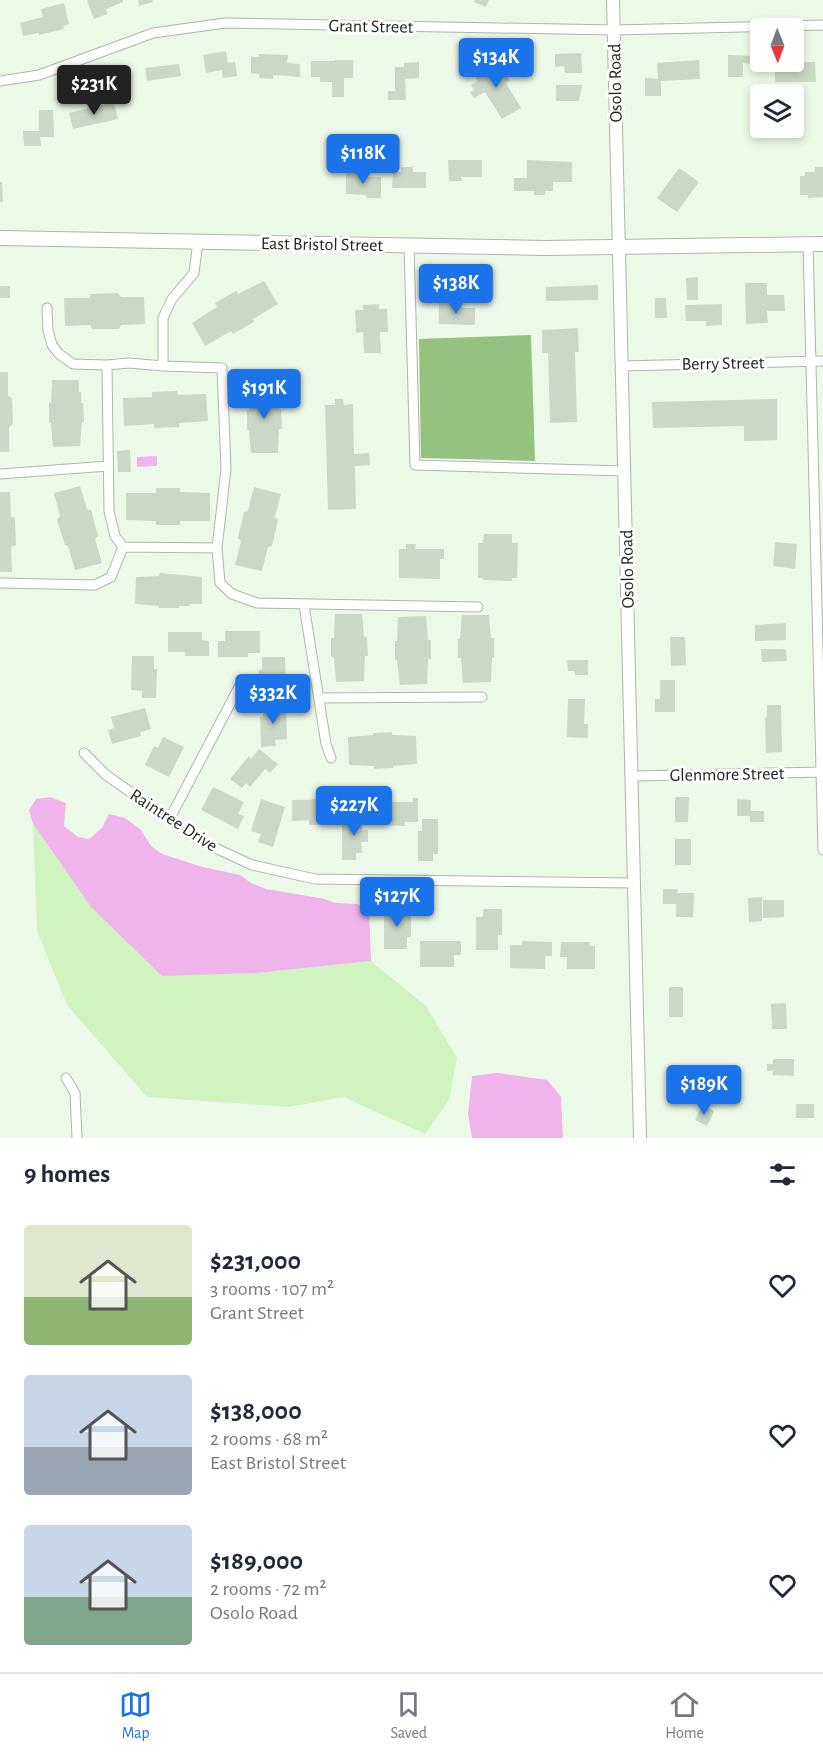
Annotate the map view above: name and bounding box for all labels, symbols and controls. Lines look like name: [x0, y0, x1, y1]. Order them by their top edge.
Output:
street label: Grant Street: [329, 17, 414, 37]
north arrow: [750, 18, 804, 72]
map controls: [750, 18, 804, 138]
pin: $134K: [454, 38, 538, 89]
street label: Osolo Road: [606, 43, 626, 123]
text: $134K: [473, 47, 519, 67]
pin: $231K: [52, 65, 136, 116]
text: $231K: [71, 74, 117, 94]
button: layers: [750, 84, 804, 138]
pin: $118K: [321, 134, 405, 185]
text: $118K: [341, 143, 385, 163]
street label: East Bristol Street: [261, 235, 384, 255]
pin: $138K: [414, 264, 498, 315]
text: $138K: [433, 273, 479, 293]
street label: Berry Street: [682, 354, 765, 374]
pin: $191K: [222, 369, 306, 420]
text: $191K: [242, 378, 286, 398]
street label: Osolo Road: [618, 529, 638, 609]
pin: $332K: [231, 674, 315, 725]
text: $332K: [249, 683, 297, 703]
street label: Glenmore Street: [669, 765, 785, 785]
street label: Raintree Drive: [127, 786, 220, 856]
pin: $227K: [312, 786, 396, 837]
text: $227K: [330, 795, 378, 815]
pin: $127K: [355, 877, 439, 928]
text: $127K: [374, 886, 420, 906]
pin: $189K: [662, 1065, 746, 1116]
text: $189K: [680, 1074, 728, 1094]
icon: filters: [766, 1158, 799, 1191]
text: 9 homes: [24, 1161, 110, 1187]
text: $231,000: [210, 1248, 301, 1274]
icon: home: [72, 1249, 144, 1321]
icon: heart: [766, 1269, 799, 1302]
text: 3 rooms · 107 m²: [210, 1279, 334, 1299]
text: Grant Street: [210, 1303, 304, 1323]
text: $138,000: [210, 1398, 302, 1424]
icon: home: [72, 1399, 144, 1471]
icon: heart: [766, 1419, 799, 1452]
text: 2 rooms · 68 m²: [210, 1429, 328, 1449]
text: East Bristol Street: [210, 1453, 346, 1473]
text: $189,000: [210, 1548, 303, 1574]
icon: home: [72, 1549, 144, 1621]
icon: heart: [766, 1569, 799, 1602]
text: 2 rooms · 72 m²: [210, 1579, 327, 1599]
text: Osolo Road: [210, 1603, 298, 1623]
tab: Map: [119, 1688, 152, 1743]
tab: Saved: [390, 1688, 427, 1743]
tab: Home: [665, 1688, 704, 1743]

